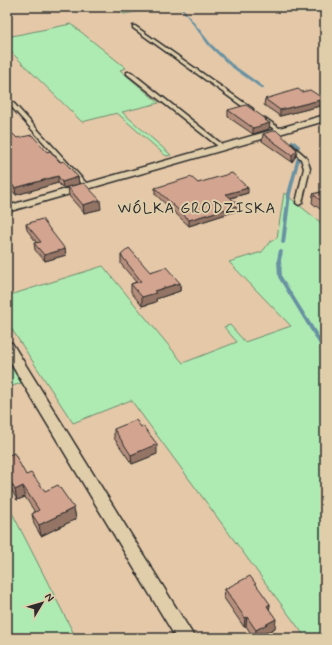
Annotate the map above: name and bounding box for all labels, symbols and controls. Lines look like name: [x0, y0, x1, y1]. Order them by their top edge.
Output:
district label: WÓLKA GRODZISKA: [118, 199, 276, 219]
north arrow: [22, 583, 62, 623]
text: N: [41, 590, 57, 605]

